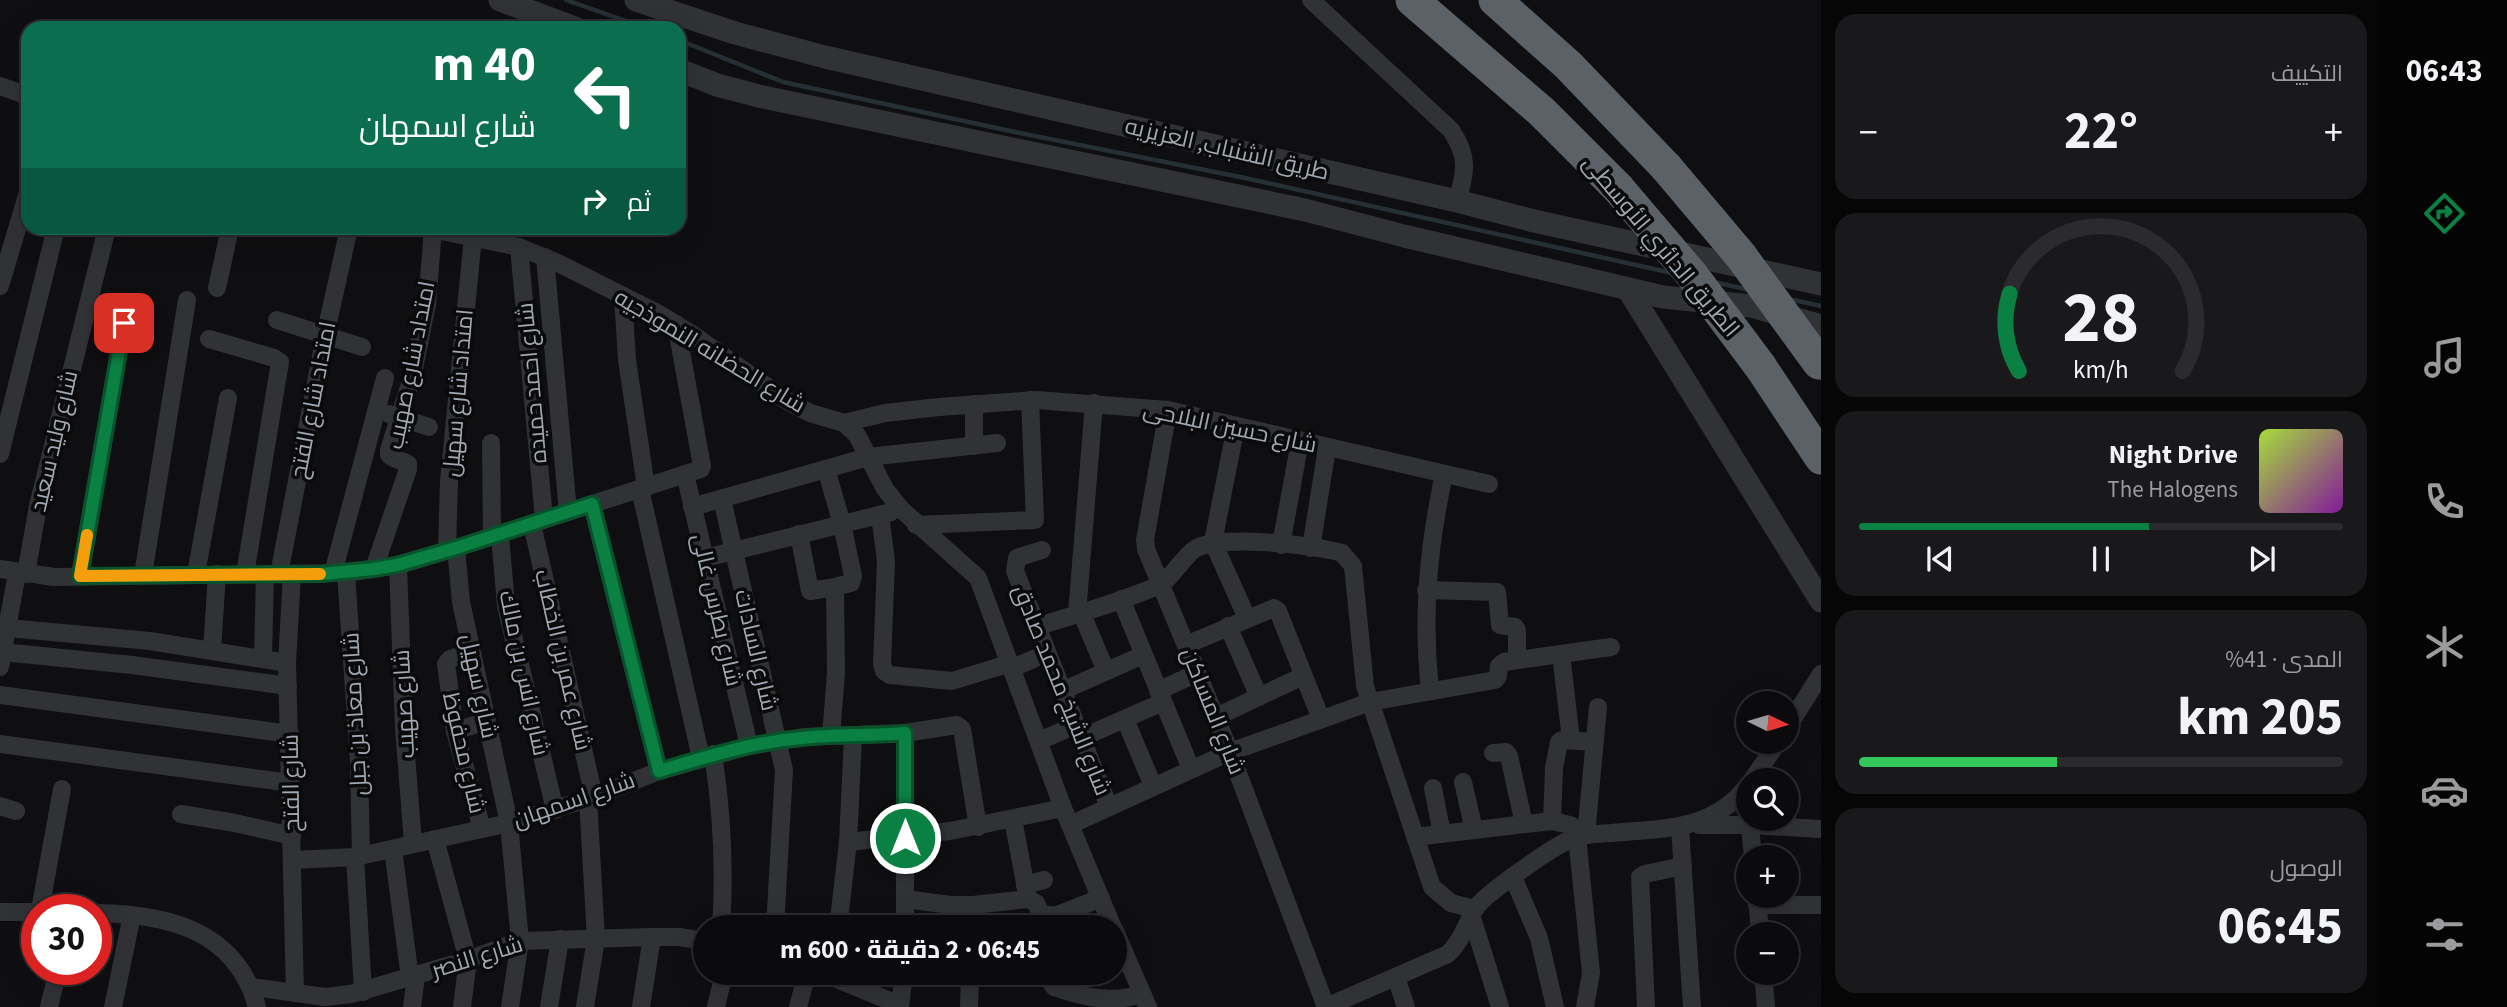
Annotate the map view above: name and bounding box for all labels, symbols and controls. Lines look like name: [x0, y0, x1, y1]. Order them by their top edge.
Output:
text: 40 m: [432, 30, 536, 100]
text: 06:43: [2405, 48, 2483, 94]
icon: left: [560, 49, 651, 140]
text: التكييف: [2271, 57, 2343, 90]
text: 22°: [2064, 95, 2138, 169]
text: شارع اسمهان: [359, 104, 536, 150]
text: −: [1859, 106, 1878, 160]
text: +: [2324, 106, 2343, 160]
street label: طريق الشنباب, العزيزيه: [1122, 109, 1332, 189]
street label: الطريق الدائري الأوسطى: [1574, 148, 1747, 345]
icon: right: [575, 182, 613, 220]
text: ثم: [627, 184, 651, 221]
icon: directions: [2420, 189, 2469, 238]
text: 28: [2063, 266, 2139, 370]
street label: امتداد شارع صهيب: [379, 278, 443, 452]
street label: شارع الحضانه النموذجيه: [608, 281, 812, 421]
pin: [94, 293, 154, 353]
street label: شارع احمد حميده: [509, 301, 555, 465]
icon: arrive: [105, 304, 143, 342]
street label: امتداد شارع سهيل: [434, 308, 482, 478]
street label: امتداد شارع الفتح: [282, 319, 344, 481]
icon: music: [2420, 333, 2469, 382]
text: km/h: [2073, 352, 2129, 388]
street label: شارع وليد سعيد: [22, 367, 86, 515]
street label: شارع حسين البلاحى: [1140, 392, 1320, 462]
text: Night Drive: [2109, 436, 2238, 473]
text: The Halogens: [2107, 473, 2238, 506]
icon: phone: [2420, 477, 2469, 526]
street label: شارع بطرس غالى: [683, 530, 751, 690]
icon: previous: [1921, 540, 1959, 578]
icon: pause: [2082, 540, 2120, 578]
icon: next: [2243, 540, 2281, 578]
street label: شارع عمر بن الخطاب: [526, 566, 600, 754]
street label: شارع الشيخ محمد صادق: [1005, 580, 1119, 800]
street label: شارع السادات: [726, 586, 786, 714]
street label: شارع انس بن مالك: [490, 587, 558, 759]
icon: climate: [2420, 622, 2469, 671]
street label: شارع سهيل: [452, 631, 506, 741]
street label: شارع معاذ بن جبل: [334, 632, 376, 796]
street label: شارع المساكن: [1173, 643, 1253, 779]
text: المدى · 41%: [2225, 643, 2343, 676]
street label: شارع صهيب: [385, 649, 423, 759]
text: 205 km: [2177, 681, 2343, 755]
street label: شارع محفوظ: [434, 689, 494, 817]
north arrow: [1736, 691, 1799, 754]
map controls: [1736, 691, 1799, 985]
street label: شارع الفتح: [274, 734, 308, 832]
street label: شارع اسمهان: [509, 764, 639, 836]
icon: car: [2420, 766, 2469, 815]
button: search: [1736, 768, 1799, 831]
position arrow: [868, 801, 942, 875]
button: +: [1736, 845, 1799, 908]
text: الوصول: [2270, 852, 2343, 885]
text: 06:45: [2218, 890, 2343, 964]
speed limit sign: 30: [21, 894, 112, 985]
icon: filters: [2420, 910, 2469, 959]
button: −: [1736, 922, 1799, 985]
street label: شارع النصر: [425, 927, 527, 987]
text: 06:45 · 2 دقيقة · 600 m: [780, 931, 1040, 968]

